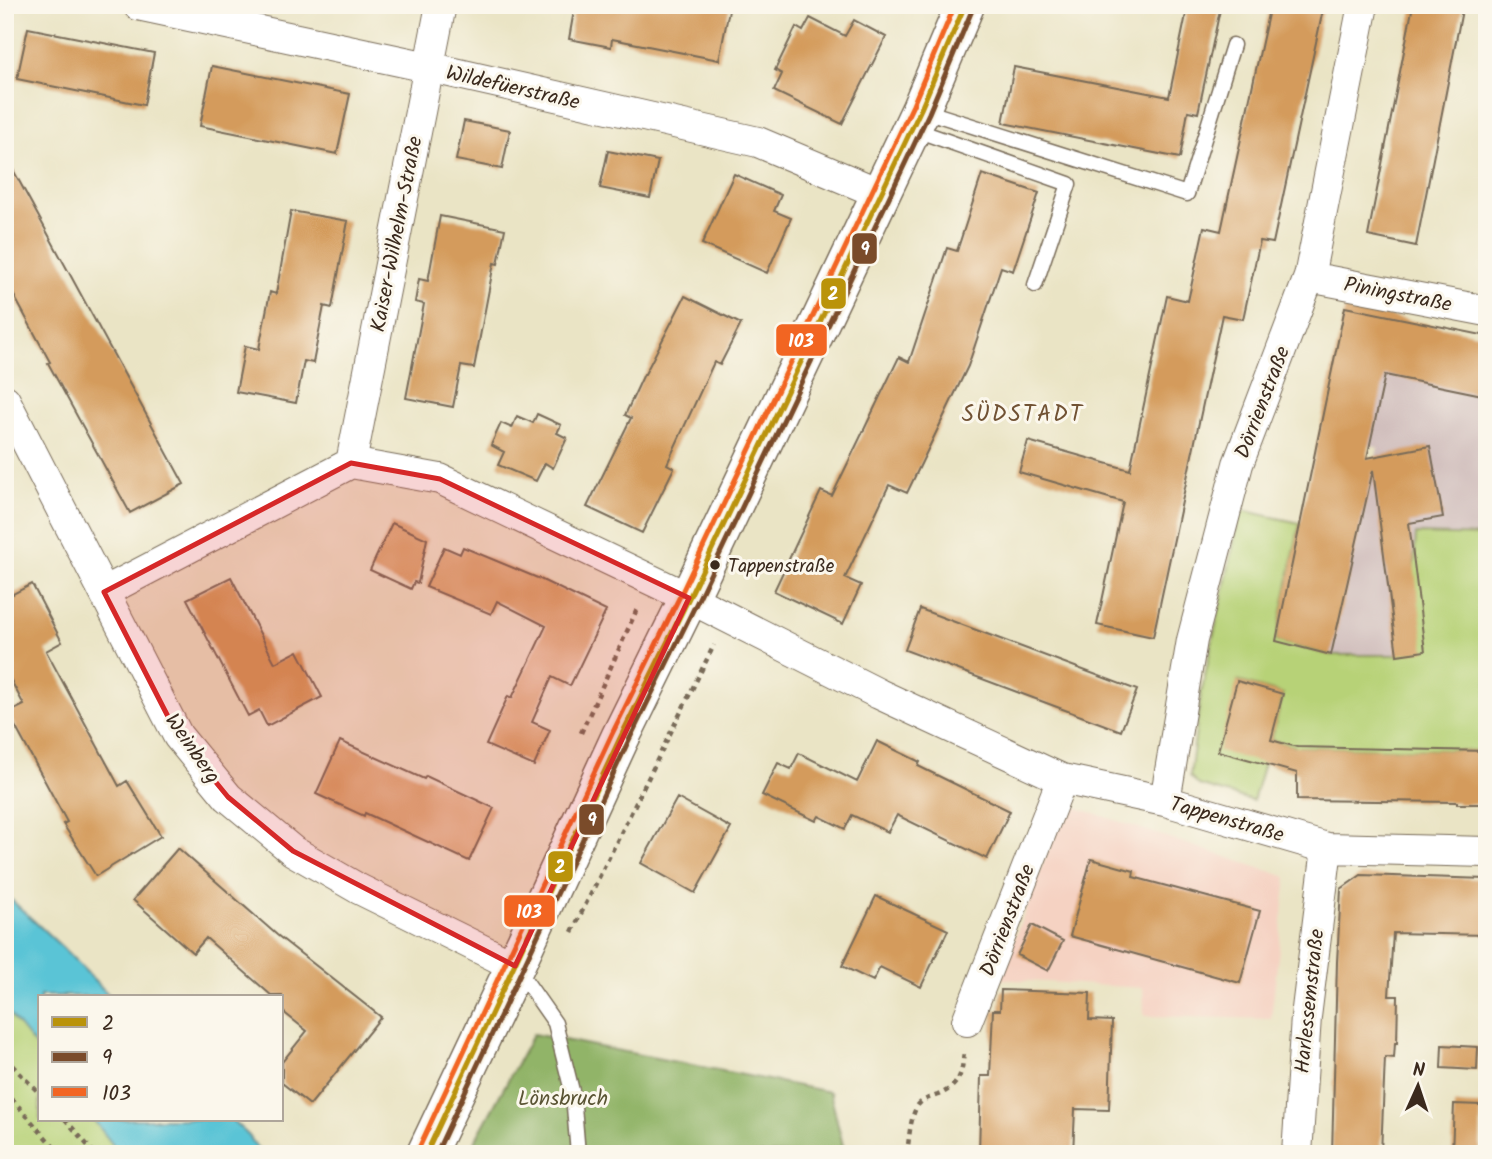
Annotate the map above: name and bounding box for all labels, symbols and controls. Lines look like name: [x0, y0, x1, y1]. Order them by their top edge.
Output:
street label: Wildefüerstraße: [442, 57, 583, 120]
street label: Kaiser-Wilhelm-Straße: [362, 133, 433, 335]
line badge: 9: [851, 232, 878, 265]
text: 9: [860, 235, 870, 265]
street label: Piningstraße: [1341, 269, 1455, 322]
line badge: 2: [820, 277, 847, 310]
text: 2: [827, 280, 839, 310]
line badge: 103: [775, 323, 828, 357]
text: 103: [788, 327, 814, 357]
street label: Dörrienstraße: [1227, 341, 1300, 464]
district label: SÜDSTADT: [962, 397, 1084, 433]
place label: Tappenstraße: [728, 552, 835, 582]
marker: Tappenstraße: [708, 558, 722, 572]
street label: Weinberg: [155, 707, 228, 791]
street label: Tappenstraße: [1166, 788, 1288, 853]
line badge: 9: [578, 803, 605, 836]
text: 9: [587, 806, 597, 836]
line badge: 2: [547, 850, 574, 883]
text: 2: [554, 853, 566, 883]
street label: Dörrienstraße: [972, 859, 1045, 982]
line badge: 103: [503, 894, 556, 928]
text: 103: [516, 898, 542, 928]
street label: Harlessemstraße: [1286, 927, 1335, 1075]
legend: [38, 995, 284, 1120]
text: 2: [102, 1008, 114, 1041]
text: 9: [102, 1042, 112, 1075]
north arrow: [1384, 1050, 1454, 1120]
text: N: [1412, 1056, 1426, 1086]
text: 103: [102, 1078, 131, 1111]
park label: Lönsbruch: [518, 1083, 608, 1116]

